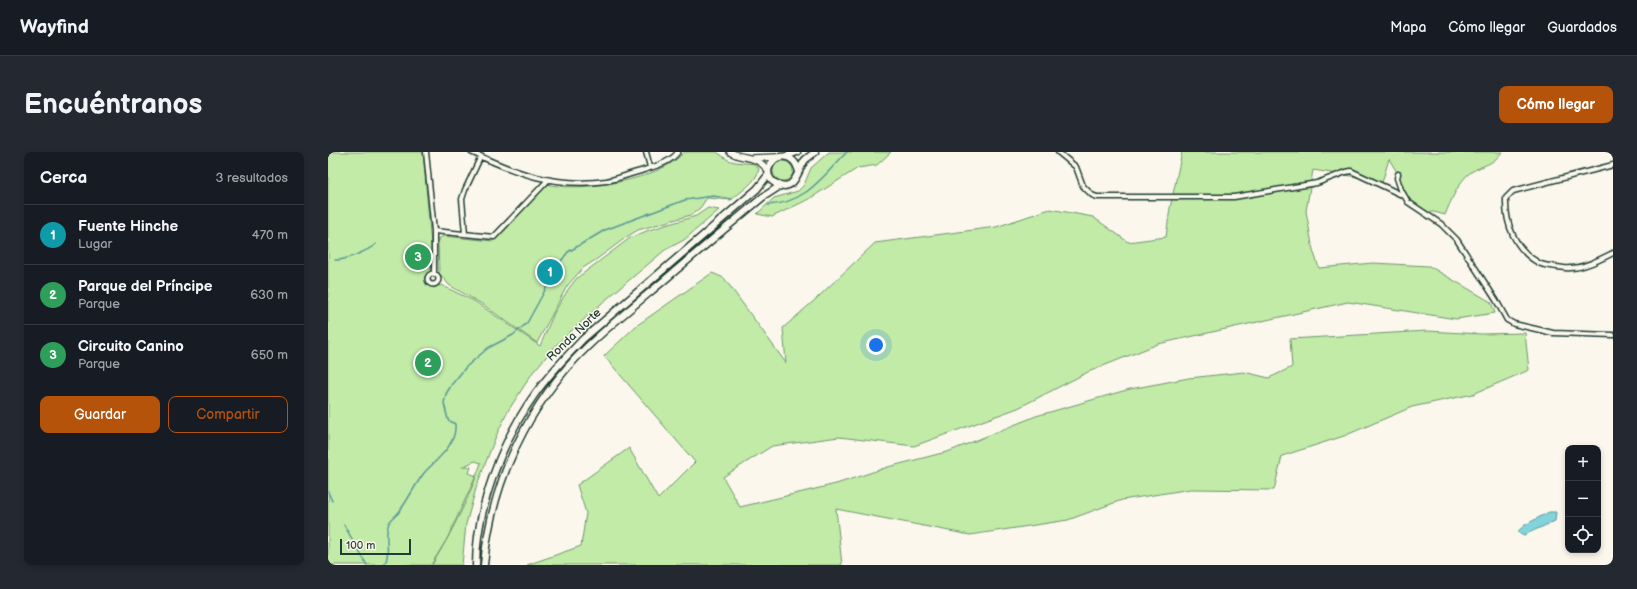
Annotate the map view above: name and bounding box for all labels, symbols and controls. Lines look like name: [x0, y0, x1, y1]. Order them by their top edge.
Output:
text: Wayfind: [20, 16, 89, 39]
text: Mapa: [1390, 19, 1426, 36]
text: Cómo llegar: [1448, 19, 1525, 36]
text: Guardados: [1547, 19, 1617, 36]
button: Cómo llegar: [1499, 86, 1613, 123]
text: Encuéntranos: [24, 88, 202, 121]
text: Cerca: [40, 168, 87, 188]
text: 3 resultados: [216, 170, 288, 186]
text: Fuente Hinche: [78, 217, 178, 236]
text: 1: [50, 227, 56, 243]
text: 470 m: [252, 227, 288, 243]
text: Lugar: [78, 236, 112, 252]
pin: 3: [405, 242, 431, 272]
pin: 1: [537, 257, 563, 287]
text: Parque del Príncipe: [78, 277, 212, 296]
text: 2: [49, 287, 57, 303]
text: 630 m: [250, 287, 288, 303]
text: Parque: [78, 296, 120, 312]
street label: Ronda Norte: [544, 305, 604, 365]
your location: [866, 335, 886, 355]
text: Circuito Canino: [78, 337, 184, 356]
text: 3: [49, 347, 57, 363]
text: 650 m: [251, 347, 288, 363]
pin: 2: [415, 348, 441, 378]
text: Parque: [78, 356, 120, 372]
button: Guardar: [40, 396, 160, 433]
button: Compartir: [168, 396, 288, 433]
map controls: [1565, 445, 1601, 553]
button: +: [1565, 445, 1601, 481]
button: −: [1565, 481, 1601, 517]
button: locate: [1565, 517, 1601, 553]
scale bar: [340, 537, 411, 556]
text: 100 m: [346, 539, 375, 552]

